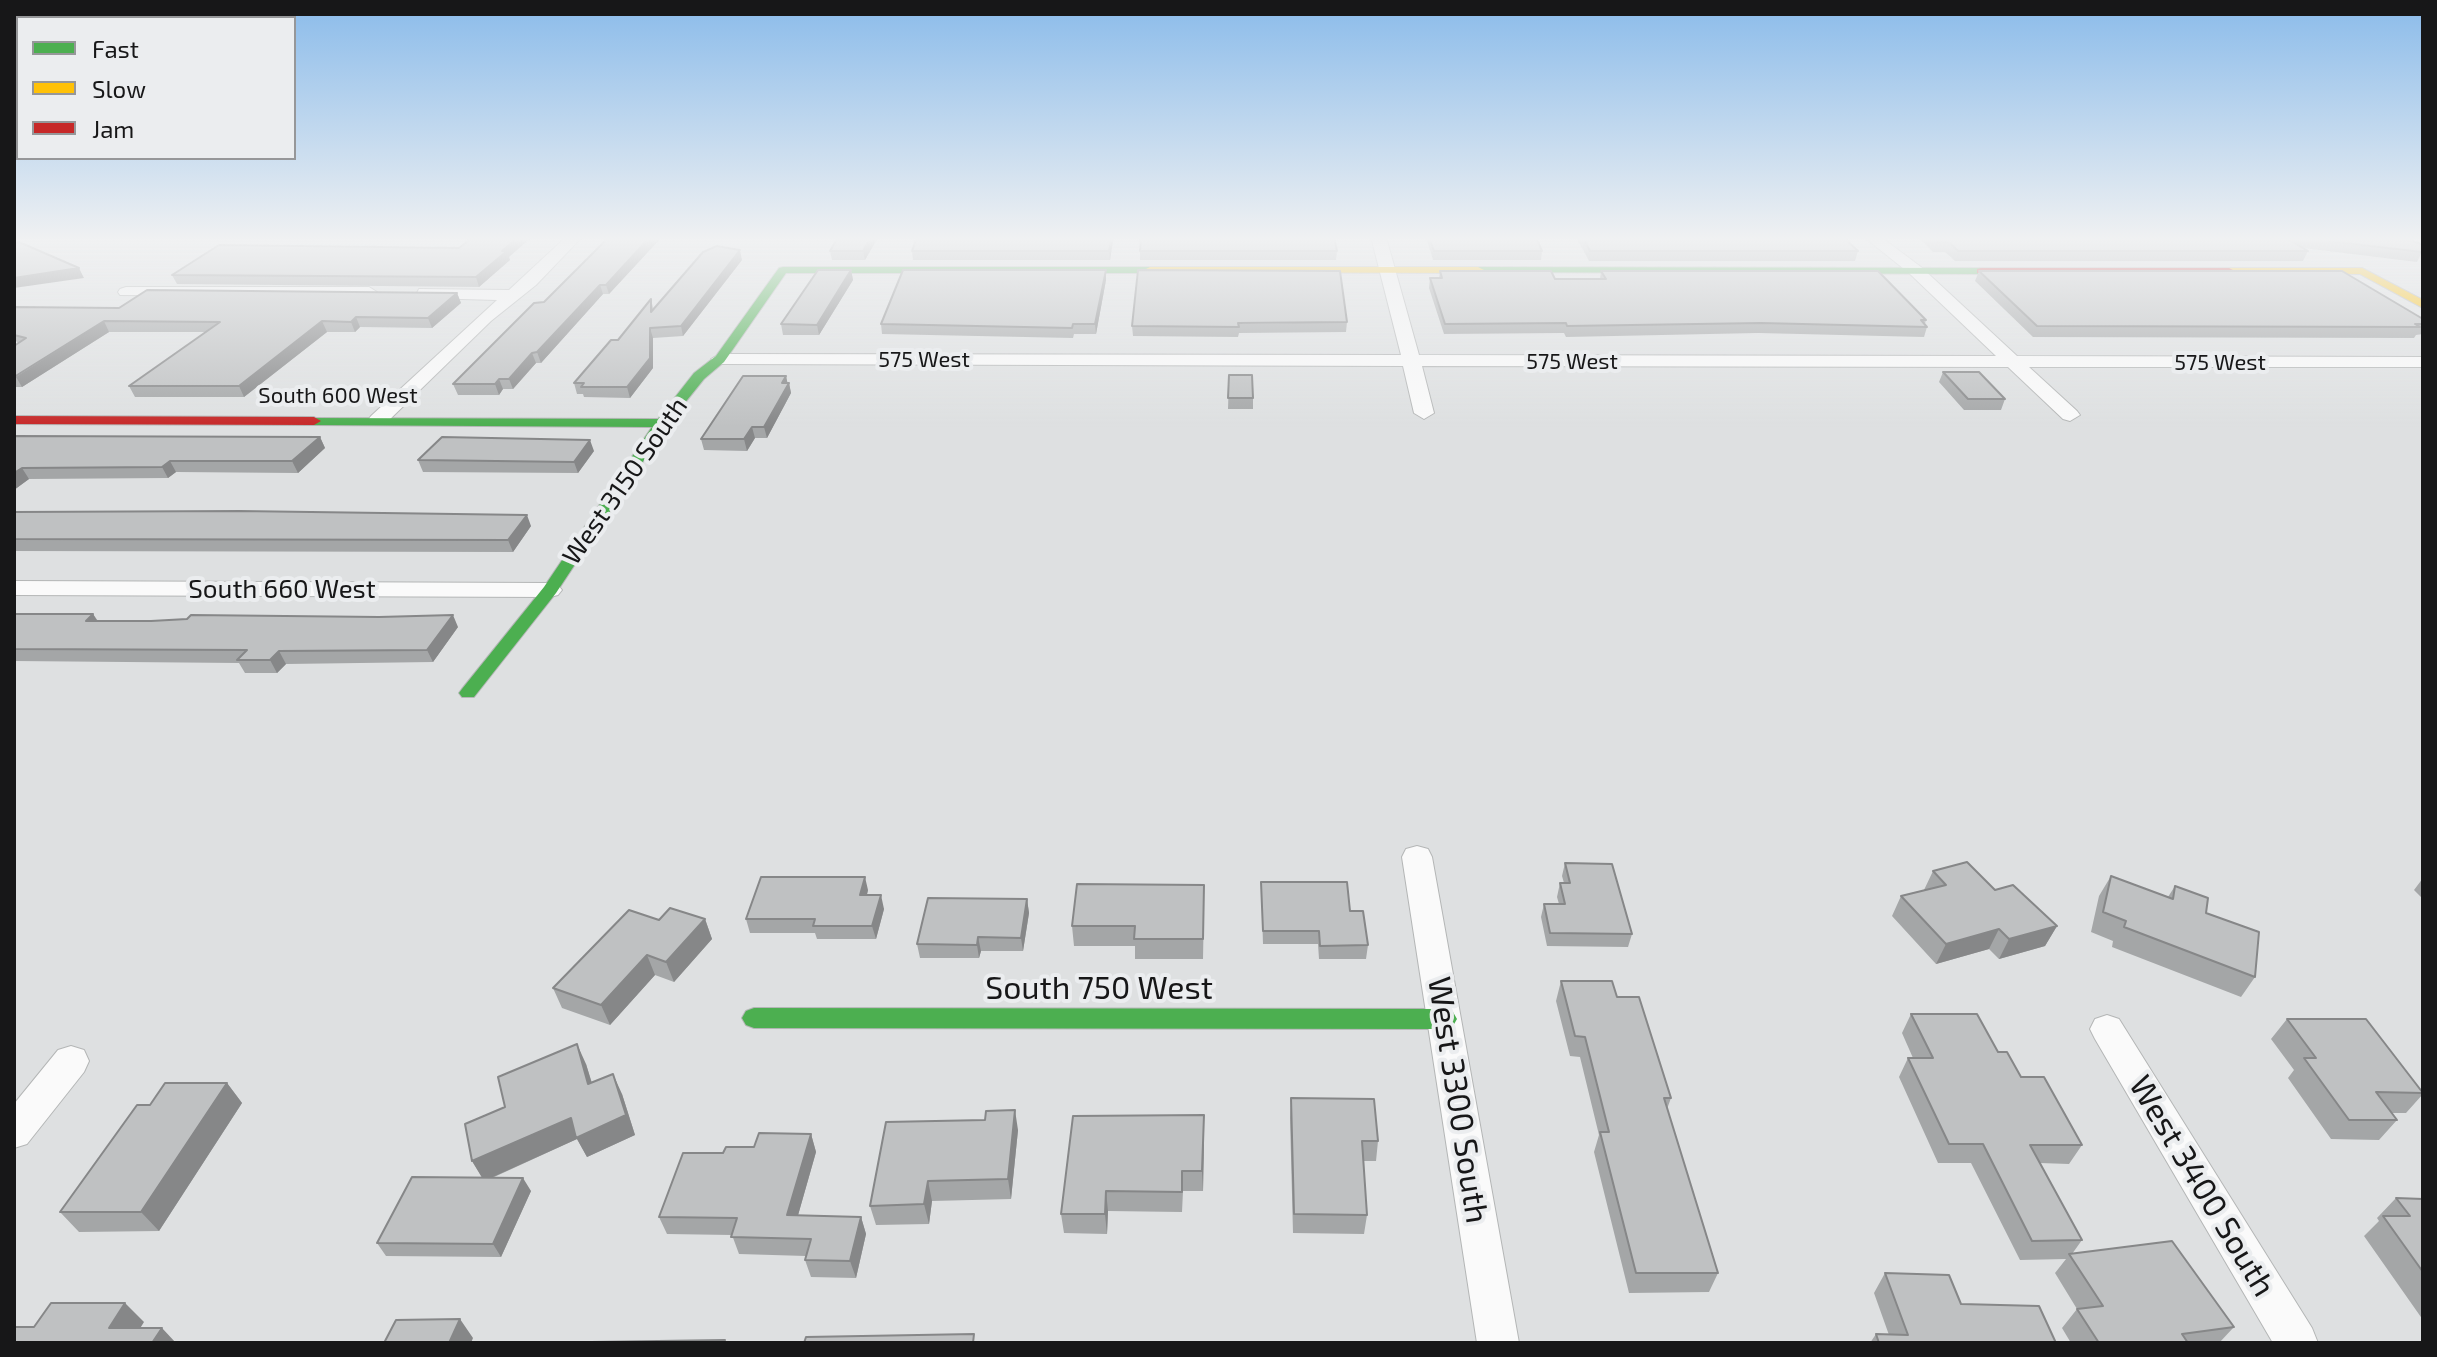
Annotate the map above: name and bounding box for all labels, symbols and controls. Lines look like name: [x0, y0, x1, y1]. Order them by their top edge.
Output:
legend: [16, 16, 296, 160]
text: Fast: [92, 34, 139, 63]
text: Slow: [92, 74, 146, 103]
text: Jam: [92, 114, 134, 143]
street label: 575 West: [878, 347, 970, 373]
street label: 575 West: [1526, 349, 1618, 375]
street label: 575 West: [2174, 350, 2266, 376]
street label: South 600 West: [258, 383, 418, 409]
street label: West 3150 South: [556, 392, 694, 570]
street label: South 660 West: [188, 573, 376, 605]
street label: South 750 West: [985, 969, 1213, 1007]
street label: West 3300 South: [1420, 974, 1496, 1226]
street label: West 3400 South: [2121, 1069, 2283, 1303]

